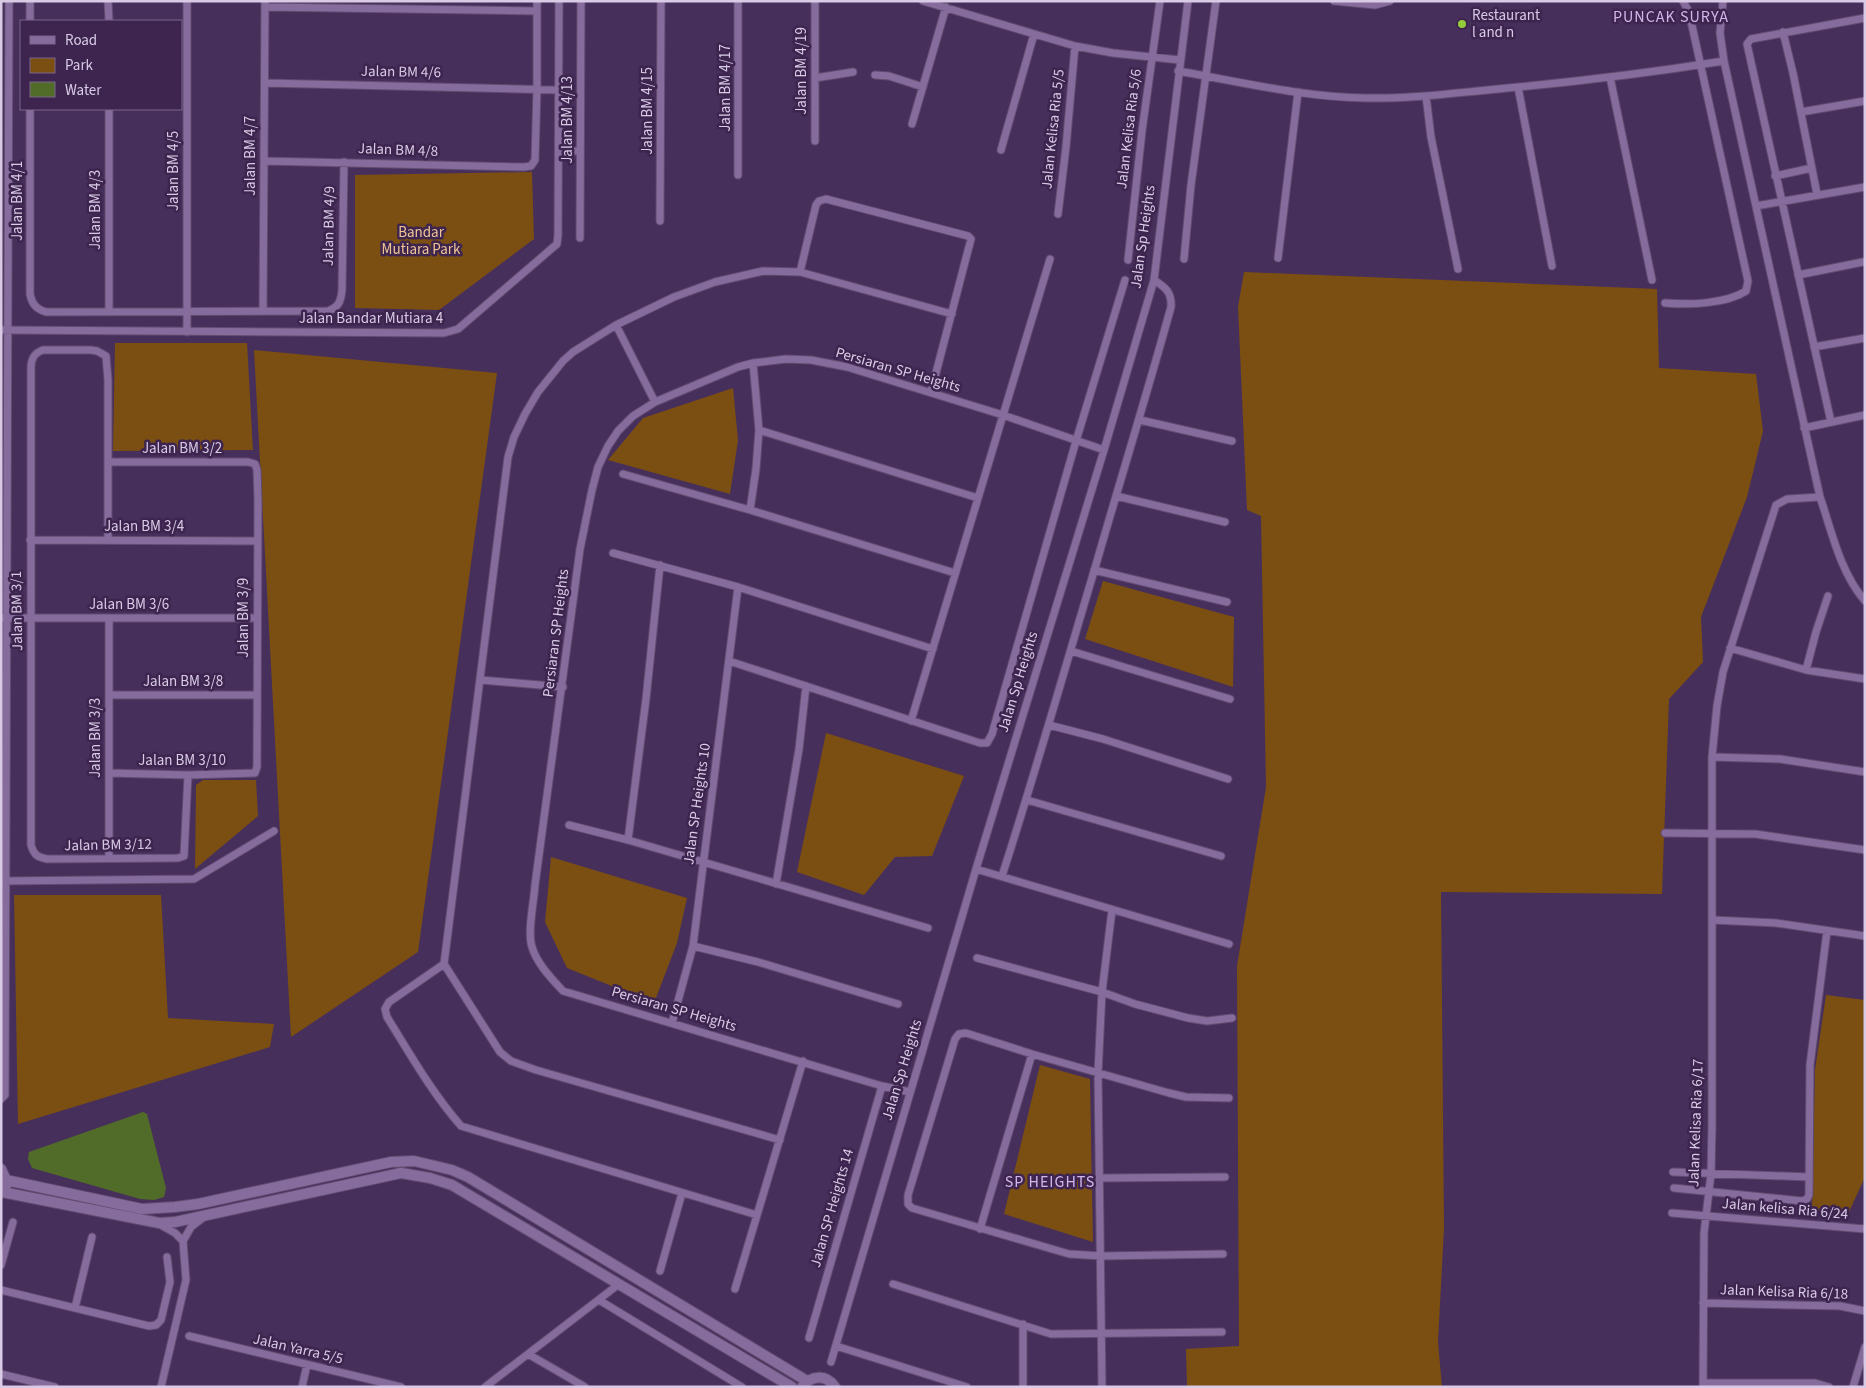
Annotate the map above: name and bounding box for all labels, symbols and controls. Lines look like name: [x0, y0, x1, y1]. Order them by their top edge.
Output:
place label: Restaurant l and n: [1472, 5, 1540, 43]
district label: PUNCAK SURYA: [1613, 6, 1729, 28]
marker: Restaurant l and n: [1456, 18, 1468, 30]
legend: [20, 20, 182, 110]
street label: Jalan BM 4/19: [791, 27, 812, 115]
text: Road: [65, 30, 97, 51]
street label: Jalan BM 4/17: [715, 44, 736, 132]
text: Park: [65, 55, 94, 76]
street label: Jalan BM 4/6: [361, 61, 441, 83]
street label: Jalan BM 4/15: [637, 67, 658, 155]
street label: Jalan Kelisa Ria 5/5: [1036, 68, 1070, 190]
street label: Jalan Kelisa Ria 5/6: [1111, 68, 1147, 190]
street label: Jalan BM 4/13: [557, 76, 578, 164]
text: Water: [65, 80, 102, 101]
street label: Jalan BM 4/7: [240, 116, 261, 196]
street label: Jalan BM 4/5: [163, 131, 184, 211]
street label: Jalan BM 4/8: [358, 138, 438, 162]
street label: Jalan BM 4/1: [7, 161, 28, 241]
street label: Jalan BM 4/3: [85, 170, 106, 250]
street label: Jalan Sp Heights: [1125, 184, 1161, 290]
street label: Jalan BM 4/9: [318, 186, 340, 266]
park label: Bandar Mutiara Park: [382, 222, 461, 260]
street label: Jalan Bandar Mutiara 4: [299, 308, 444, 329]
street label: Persiaran SP Heights: [833, 342, 963, 398]
street label: Jalan BM 3/2: [142, 438, 222, 459]
street label: Jalan BM 3/4: [104, 516, 185, 537]
street label: Persiaran SP Heights: [538, 568, 574, 698]
street label: Jalan BM 3/1: [6, 571, 28, 651]
street label: Jalan BM 3/9: [233, 578, 254, 658]
street label: Jalan BM 3/6: [89, 594, 169, 615]
street label: Jalan Sp Heights: [993, 629, 1043, 735]
street label: Jalan BM 3/8: [143, 671, 223, 692]
street label: Jalan BM 3/3: [85, 698, 106, 778]
street label: Jalan SP Heights 10: [678, 742, 716, 866]
street label: Jalan BM 3/10: [138, 750, 226, 771]
street label: Jalan BM 3/12: [64, 834, 152, 856]
street label: Persiaran SP Heights: [609, 981, 739, 1037]
street label: Jalan Sp Heights: [877, 1017, 927, 1123]
street label: Jalan Kelisa Ria 6/17: [1683, 1059, 1709, 1187]
street label: Jalan SP Heights 14: [805, 1146, 859, 1270]
district label: SP HEIGHTS: [1005, 1171, 1095, 1193]
street label: Jalan kelisa Ria 6/24: [1721, 1193, 1850, 1225]
street label: Jalan Kelisa Ria 6/18: [1720, 1279, 1848, 1305]
street label: Jalan Yarra 5/5: [251, 1328, 345, 1370]

